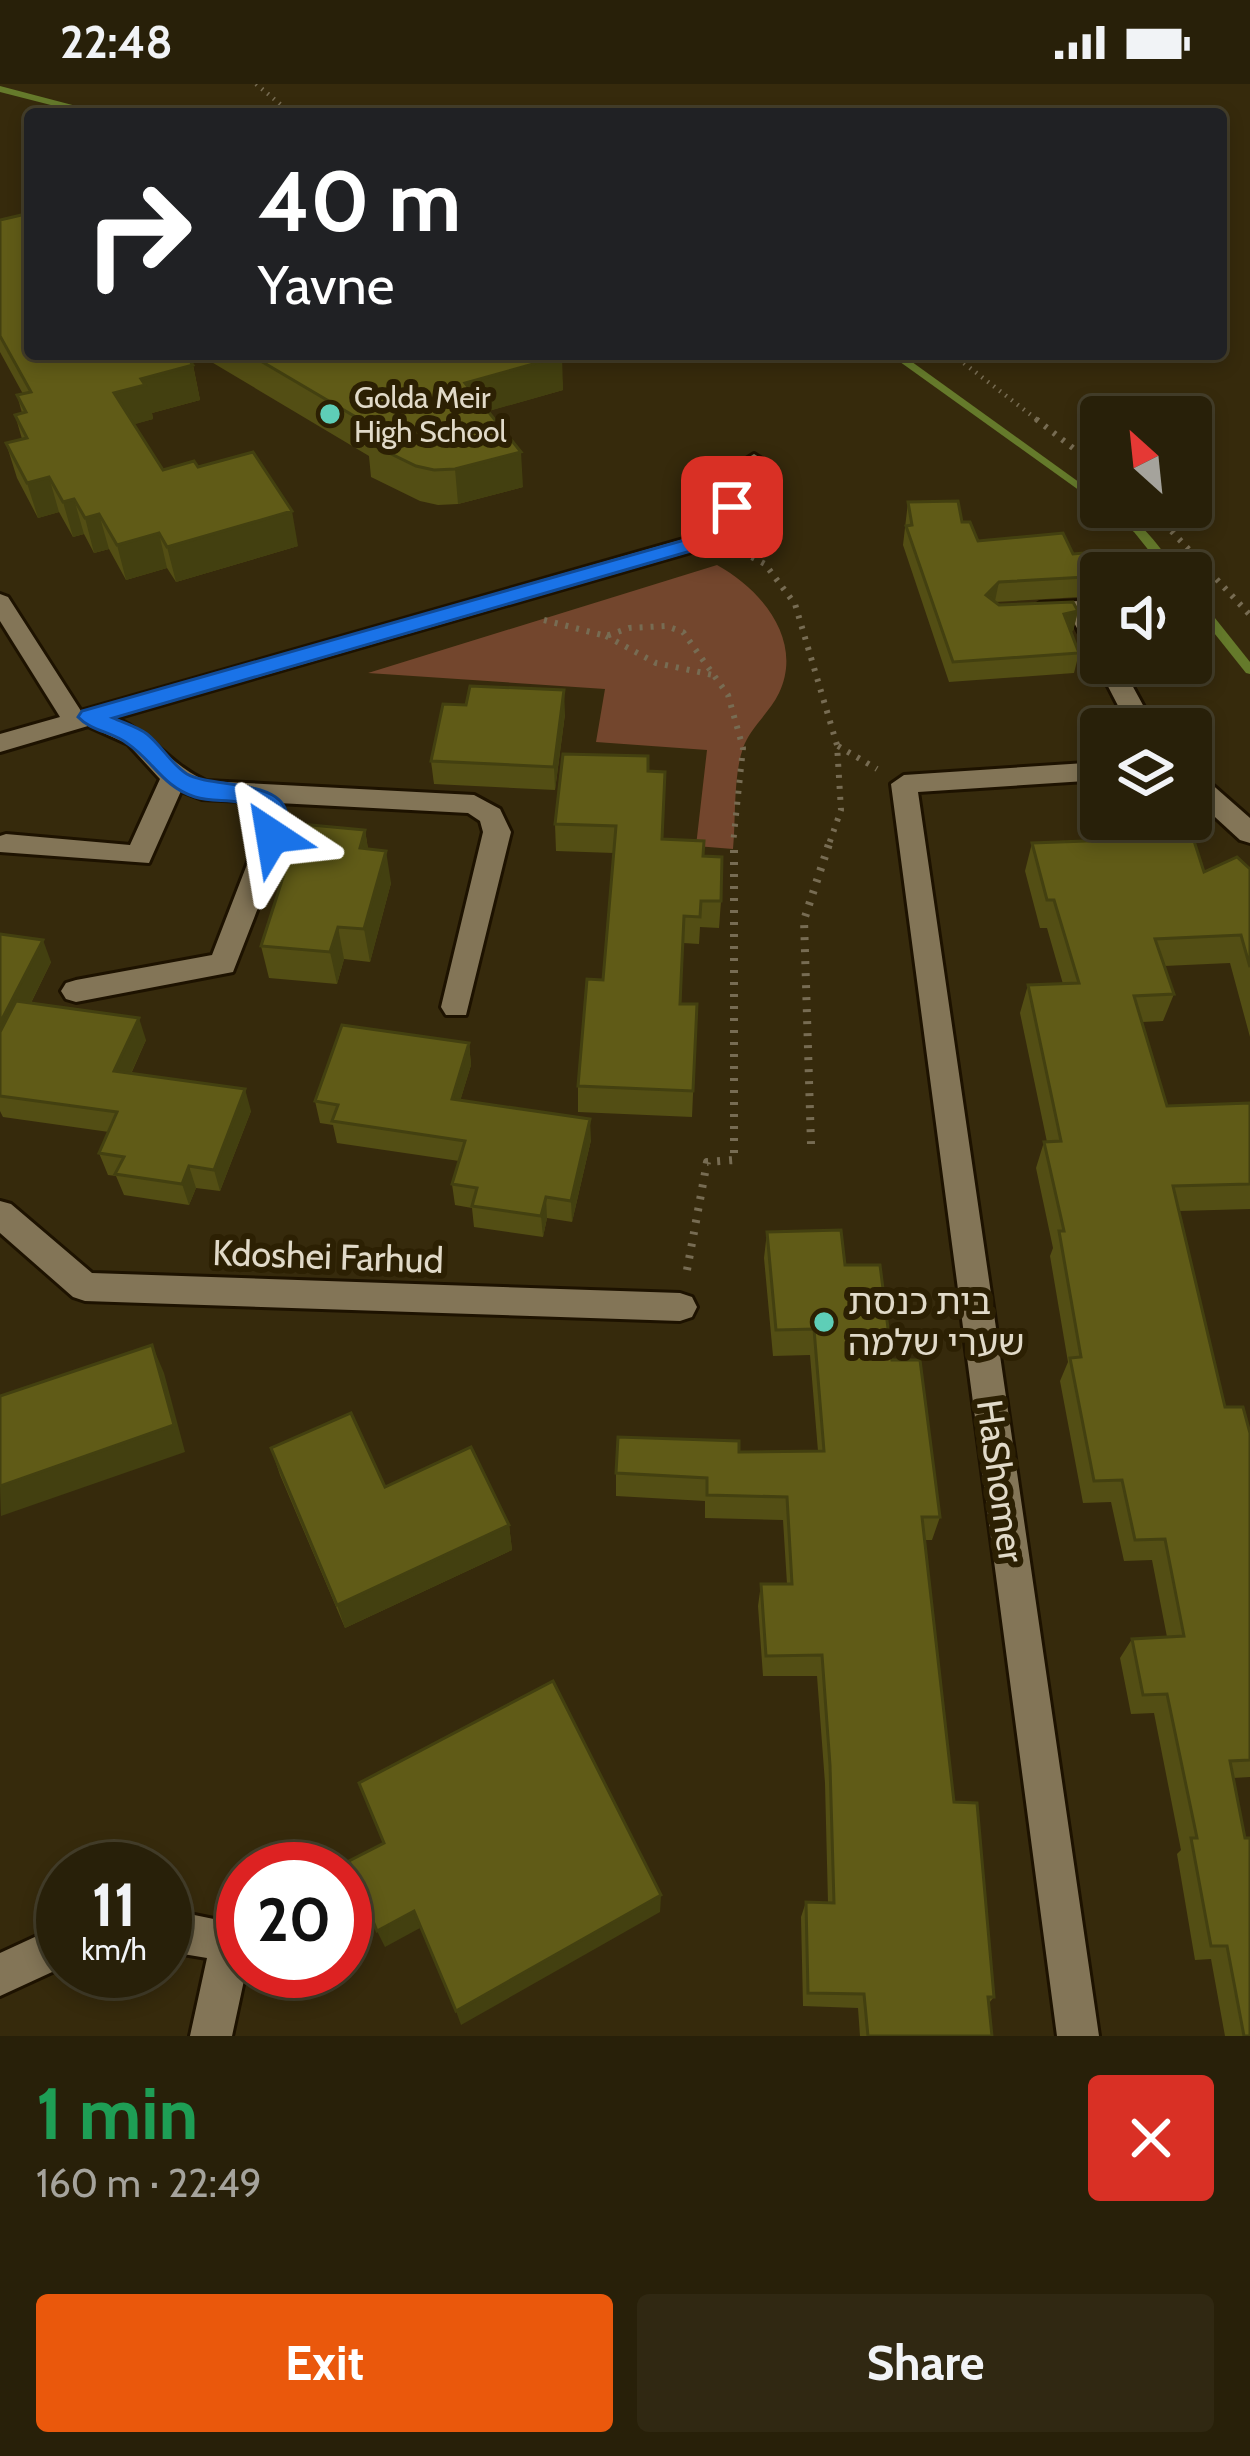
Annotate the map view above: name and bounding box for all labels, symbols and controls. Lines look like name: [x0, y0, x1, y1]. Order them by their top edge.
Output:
text: 22:48: [60, 15, 173, 69]
text: 40 m: [258, 150, 461, 252]
icon: right: [60, 156, 216, 312]
text: Yavne: [258, 252, 394, 318]
place label: Golda Meir High School: [354, 379, 507, 450]
north arrow: [1080, 396, 1212, 528]
map controls: [1080, 396, 1212, 840]
marker: Golda Meir High School: [317, 401, 343, 427]
pin: [681, 456, 783, 558]
icon: arrive: [699, 474, 765, 540]
button: sound: [1080, 552, 1212, 684]
button: layers: [1080, 708, 1212, 840]
position arrow: [209, 773, 335, 899]
street label: Kdoshei Farhud: [212, 1230, 444, 1282]
place label: בית כנסת שערי שלמה: [848, 1279, 1025, 1364]
marker: בית כנסת שערי שלמה: [811, 1309, 837, 1335]
street label: HaShomer: [968, 1397, 1034, 1566]
speed limit sign: 20: [216, 1842, 372, 1998]
text: 11: [92, 1868, 136, 1941]
text: km/h: [81, 1931, 147, 1968]
text: 1 min: [36, 2070, 198, 2157]
button: close: [1088, 2075, 1214, 2201]
text: 160 m · 22:49: [36, 2159, 262, 2207]
button: Exit: [36, 2294, 613, 2432]
button: Share: [637, 2294, 1214, 2432]

